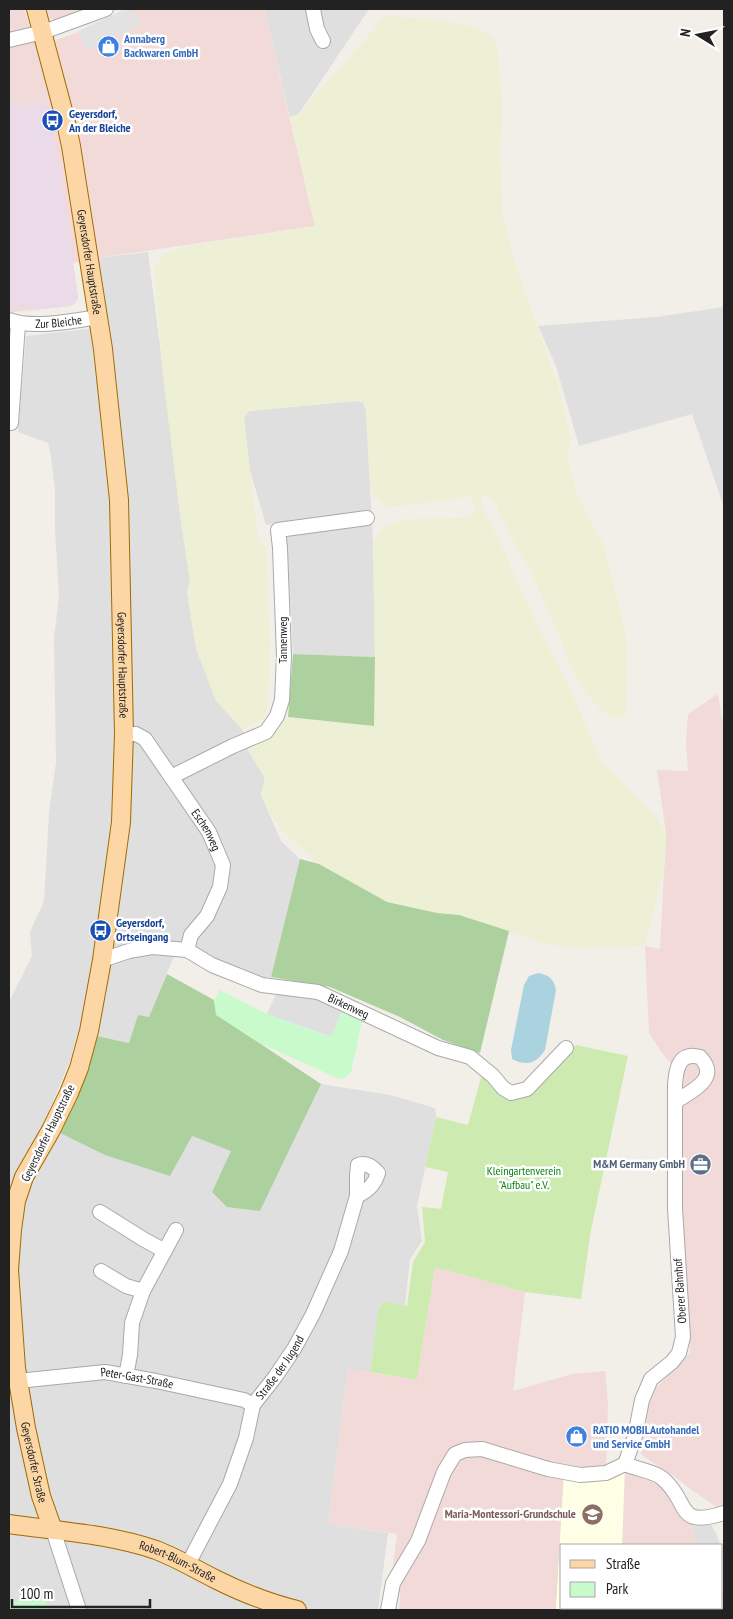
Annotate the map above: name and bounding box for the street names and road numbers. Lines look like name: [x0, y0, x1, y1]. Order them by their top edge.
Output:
street label: Geyersdorfer Hauptstraße: [74, 208, 105, 316]
street label: Zur Bleiche: [35, 312, 83, 331]
street label: Geyersdorfer Hauptstraße: [114, 612, 132, 719]
street label: Tannenweg: [275, 617, 290, 663]
street label: Eschenweg: [188, 806, 224, 853]
street label: Birkenweg: [326, 990, 372, 1022]
street label: Geyersdorfer Hauptstraße: [18, 1082, 78, 1184]
street label: Oberer Bahnhof: [670, 1257, 689, 1324]
street label: Straße der Jugend: [252, 1333, 307, 1402]
street label: Peter-Gast-Straße: [100, 1364, 175, 1392]
street label: Geyersdorfer Straße: [18, 1421, 51, 1505]
street label: Robert-Blum-Straße: [138, 1537, 219, 1585]

